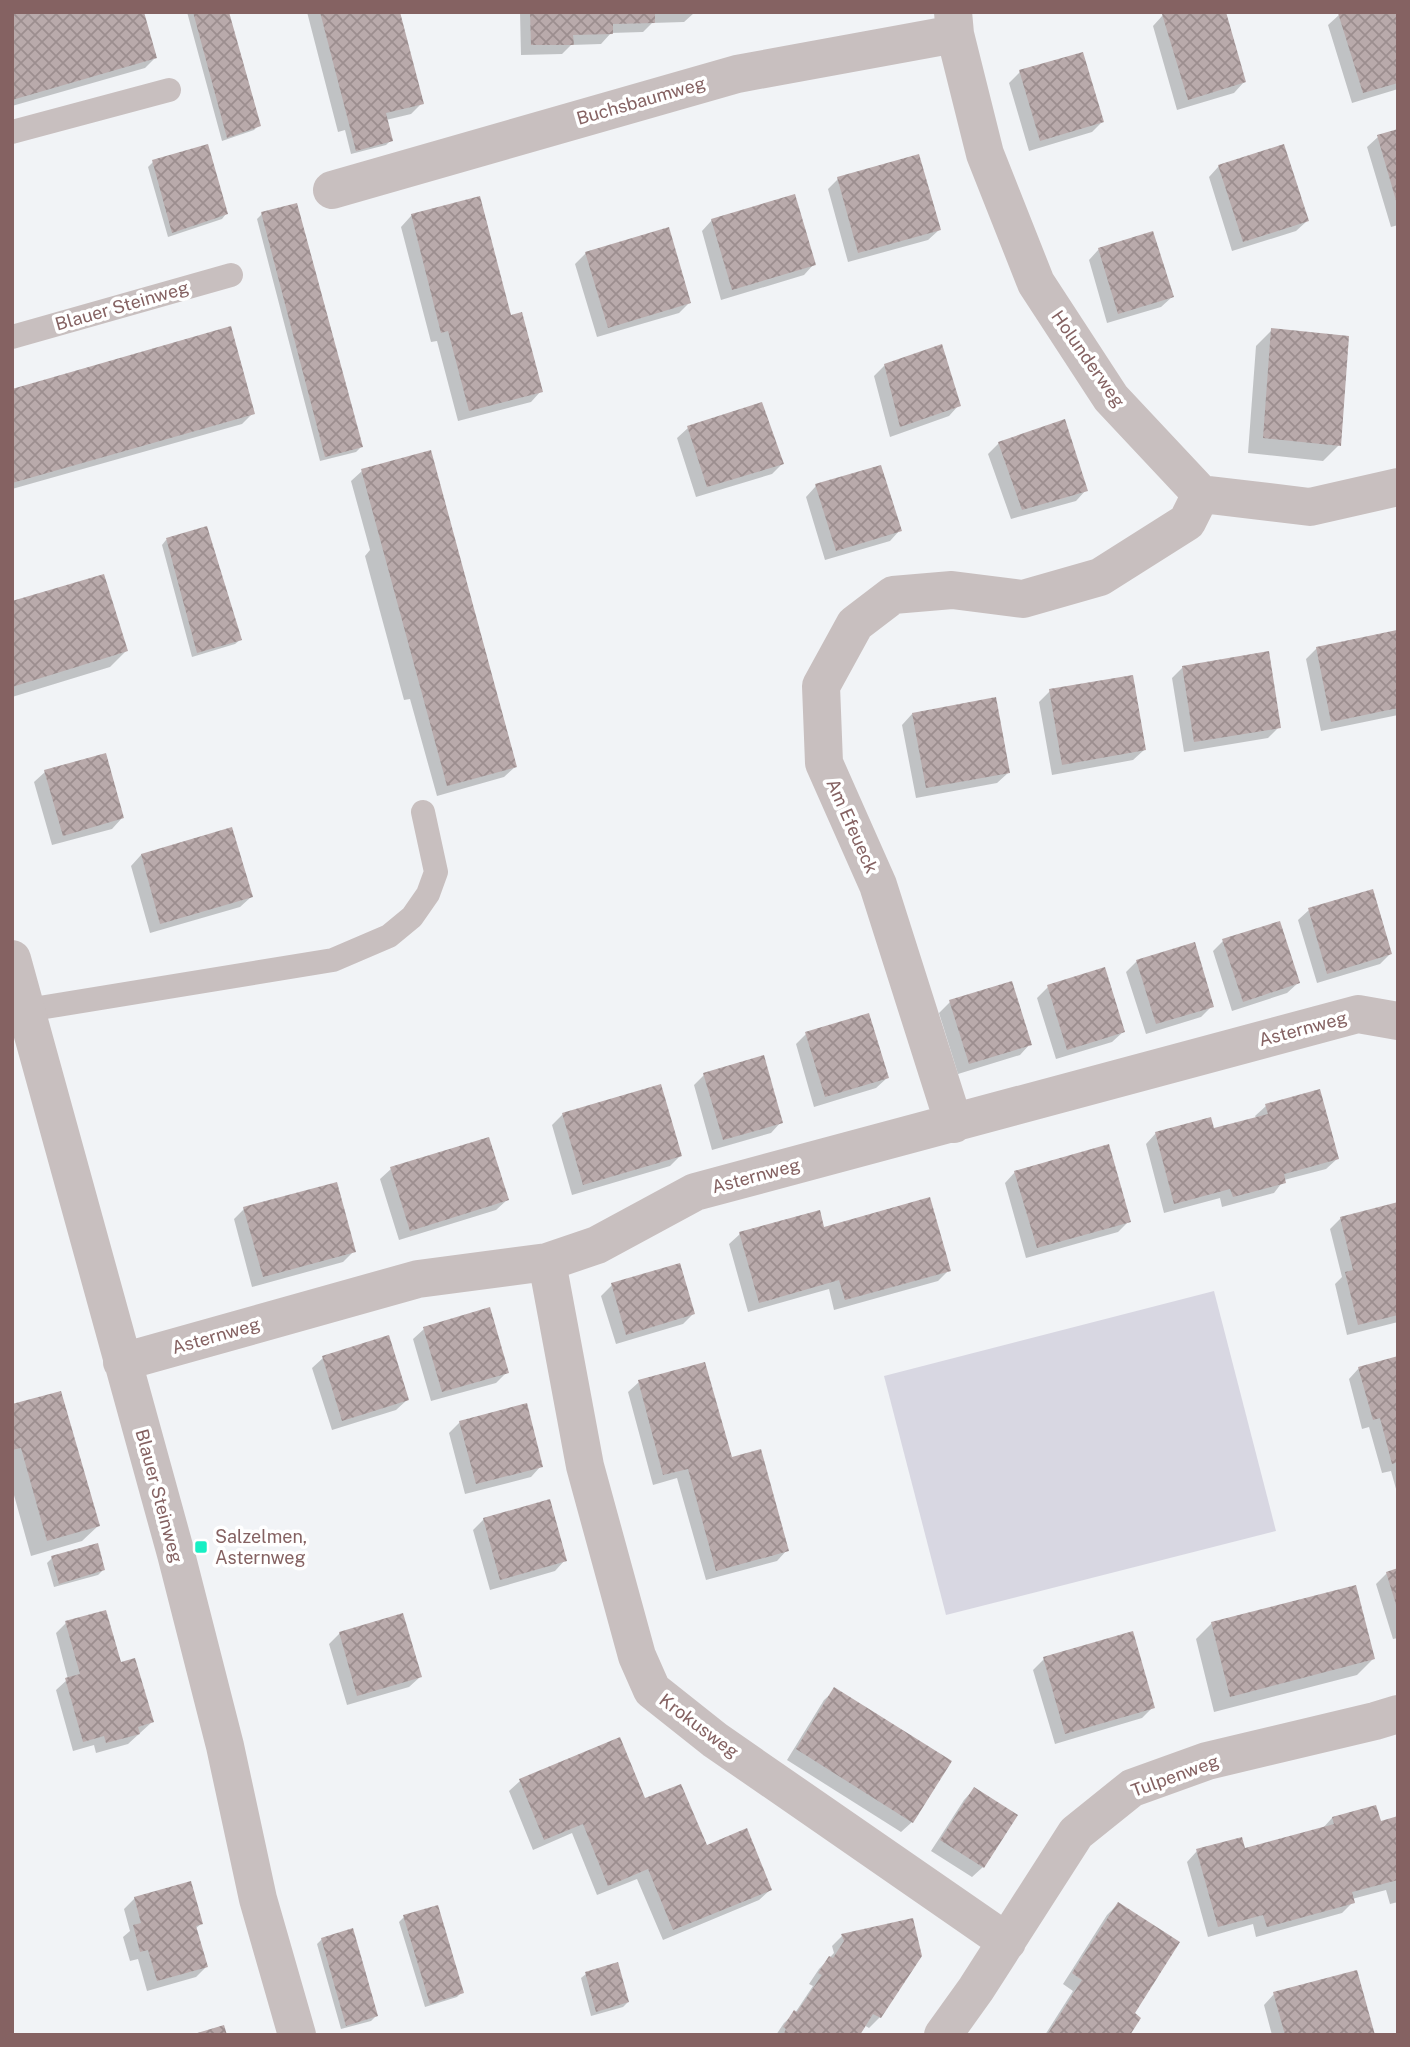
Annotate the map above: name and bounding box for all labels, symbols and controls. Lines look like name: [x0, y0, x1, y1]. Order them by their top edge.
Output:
street label: Buchsbaumweg: [574, 72, 708, 129]
street label: Blauer Steinweg: [53, 276, 191, 335]
street label: Holunderweg: [1047, 306, 1130, 411]
street label: Am Efeueck: [822, 775, 883, 876]
street label: Asternweg: [1256, 1007, 1349, 1050]
street label: Asternweg: [709, 1154, 802, 1197]
street label: Asternweg: [169, 1313, 262, 1358]
street label: Blauer Steinweg: [131, 1427, 187, 1565]
place label: Salzelmen, Asternweg: [215, 1526, 307, 1568]
marker: Salzelmen, Asternweg: [193, 1539, 209, 1555]
street label: Krokusweg: [655, 1689, 743, 1762]
street label: Tulpenweg: [1128, 1750, 1222, 1801]

